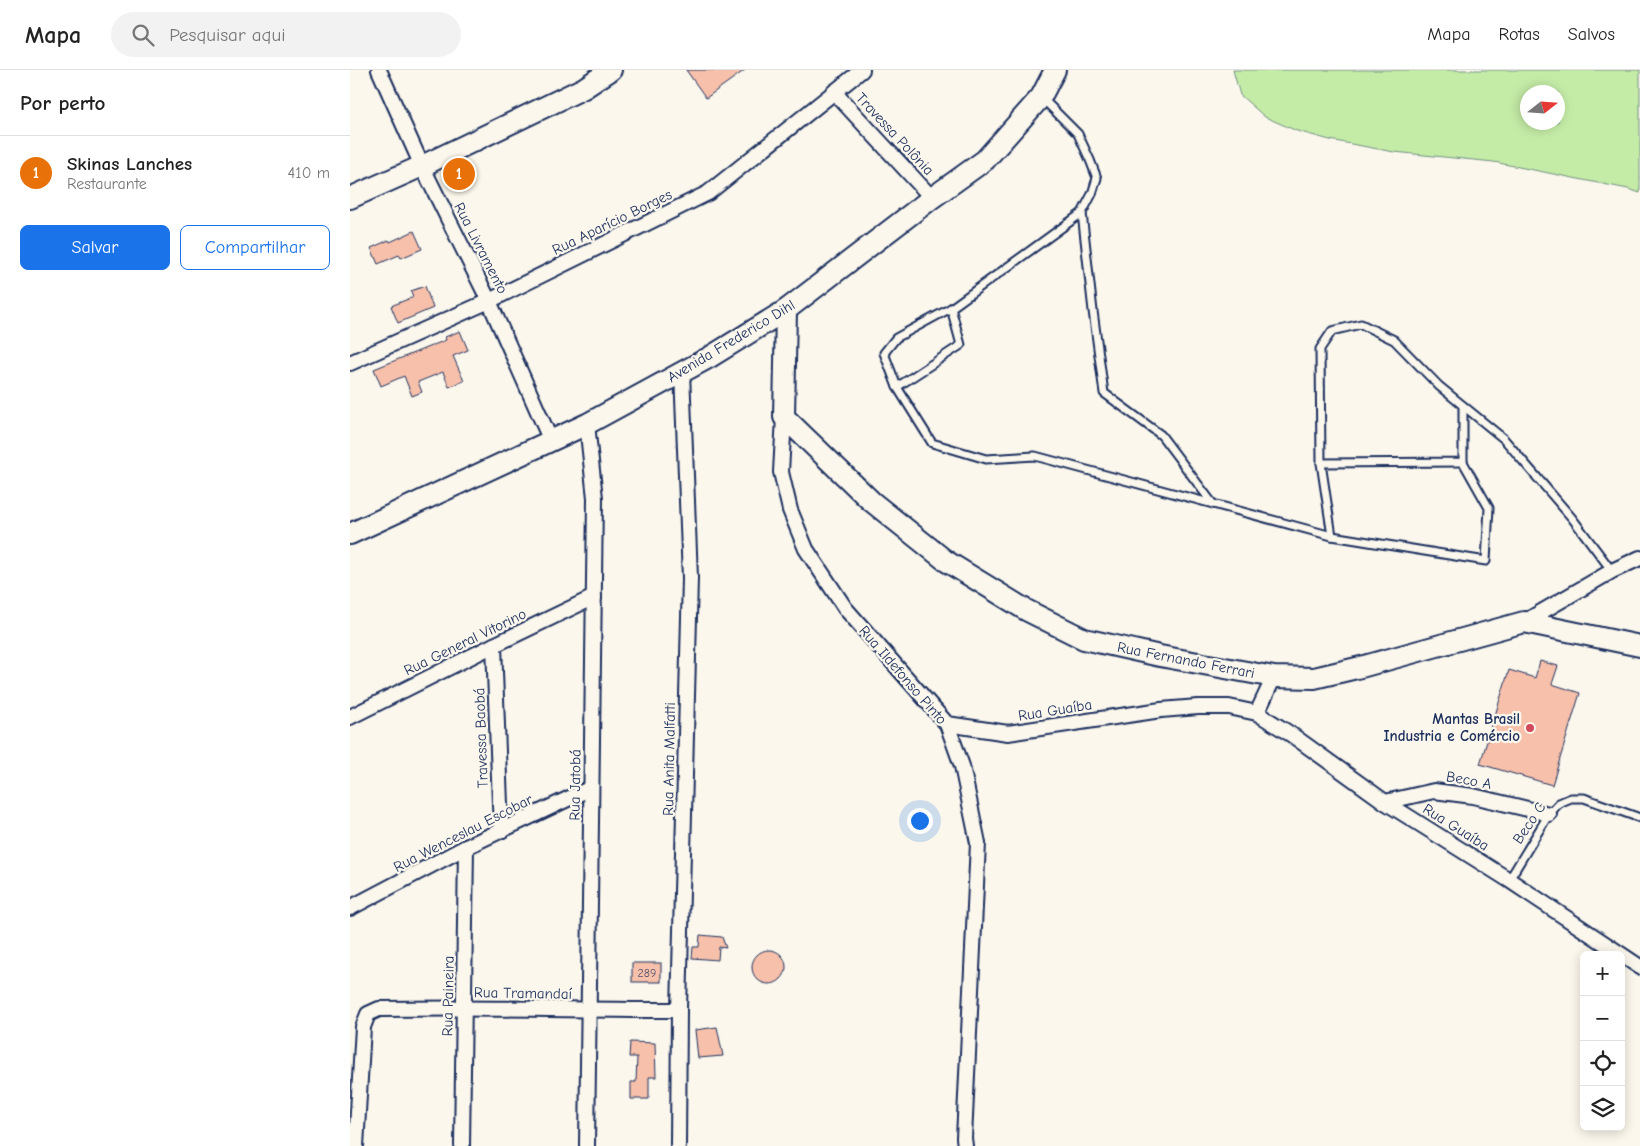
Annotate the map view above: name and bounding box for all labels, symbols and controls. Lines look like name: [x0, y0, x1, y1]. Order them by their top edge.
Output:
search box: [111, 12, 461, 57]
text: Mapa: [25, 21, 81, 49]
icon: search: [129, 21, 157, 49]
text: Pesquisar aqui: [169, 24, 285, 46]
text: Mapa: [1427, 24, 1471, 45]
text: Rotas: [1499, 24, 1540, 45]
text: Salvos: [1568, 24, 1615, 45]
north arrow: [1520, 85, 1565, 130]
street label: Travessa Polônia: [852, 89, 938, 179]
text: Por perto: [20, 91, 105, 115]
text: Skinas Lanches: [67, 153, 192, 175]
pin: 1: [443, 155, 475, 193]
text: 1: [33, 164, 39, 182]
text: 410 m: [288, 164, 330, 182]
text: Restaurante: [67, 175, 147, 193]
street label: Rua Aparício Borges: [549, 185, 675, 259]
street label: Rua Livramento: [450, 199, 512, 297]
button: Salvar: [20, 225, 170, 270]
button: Compartilhar: [180, 225, 330, 270]
street label: Avenida Frederico Dihl: [664, 296, 798, 386]
street label: Rua General Vitorino: [401, 605, 529, 679]
street label: Rua Ildefonso Pinto: [855, 622, 951, 728]
street label: Rua Fernando Ferrari: [1116, 638, 1256, 682]
street label: Travessa Baobá: [470, 687, 492, 789]
street label: Rua Guaíba: [1017, 695, 1093, 725]
street label: Rua Anita Malfatti: [659, 702, 679, 816]
place label: Mantas Brasil Industria e Comércio: [1383, 710, 1520, 745]
marker: Mantas Brasil Industria e Comércio: [1524, 722, 1536, 734]
street label: Rua Jatobá: [565, 749, 585, 821]
street label: Beco A: [1445, 767, 1493, 793]
street label: Rua Wenceslau Escobar: [390, 790, 536, 876]
street label: Beco C: [1509, 799, 1549, 847]
street label: Rua Guaíba: [1420, 800, 1492, 854]
your location: [907, 808, 933, 834]
map controls: [1580, 951, 1625, 1131]
button: +: [1580, 951, 1625, 996]
street label: Rua Paineira: [438, 955, 458, 1037]
house number: 289: [638, 966, 656, 980]
street label: Rua Tramandaí: [474, 983, 573, 1003]
button: −: [1580, 996, 1625, 1041]
button: locate: [1580, 1041, 1625, 1086]
button: layers: [1580, 1086, 1625, 1131]

